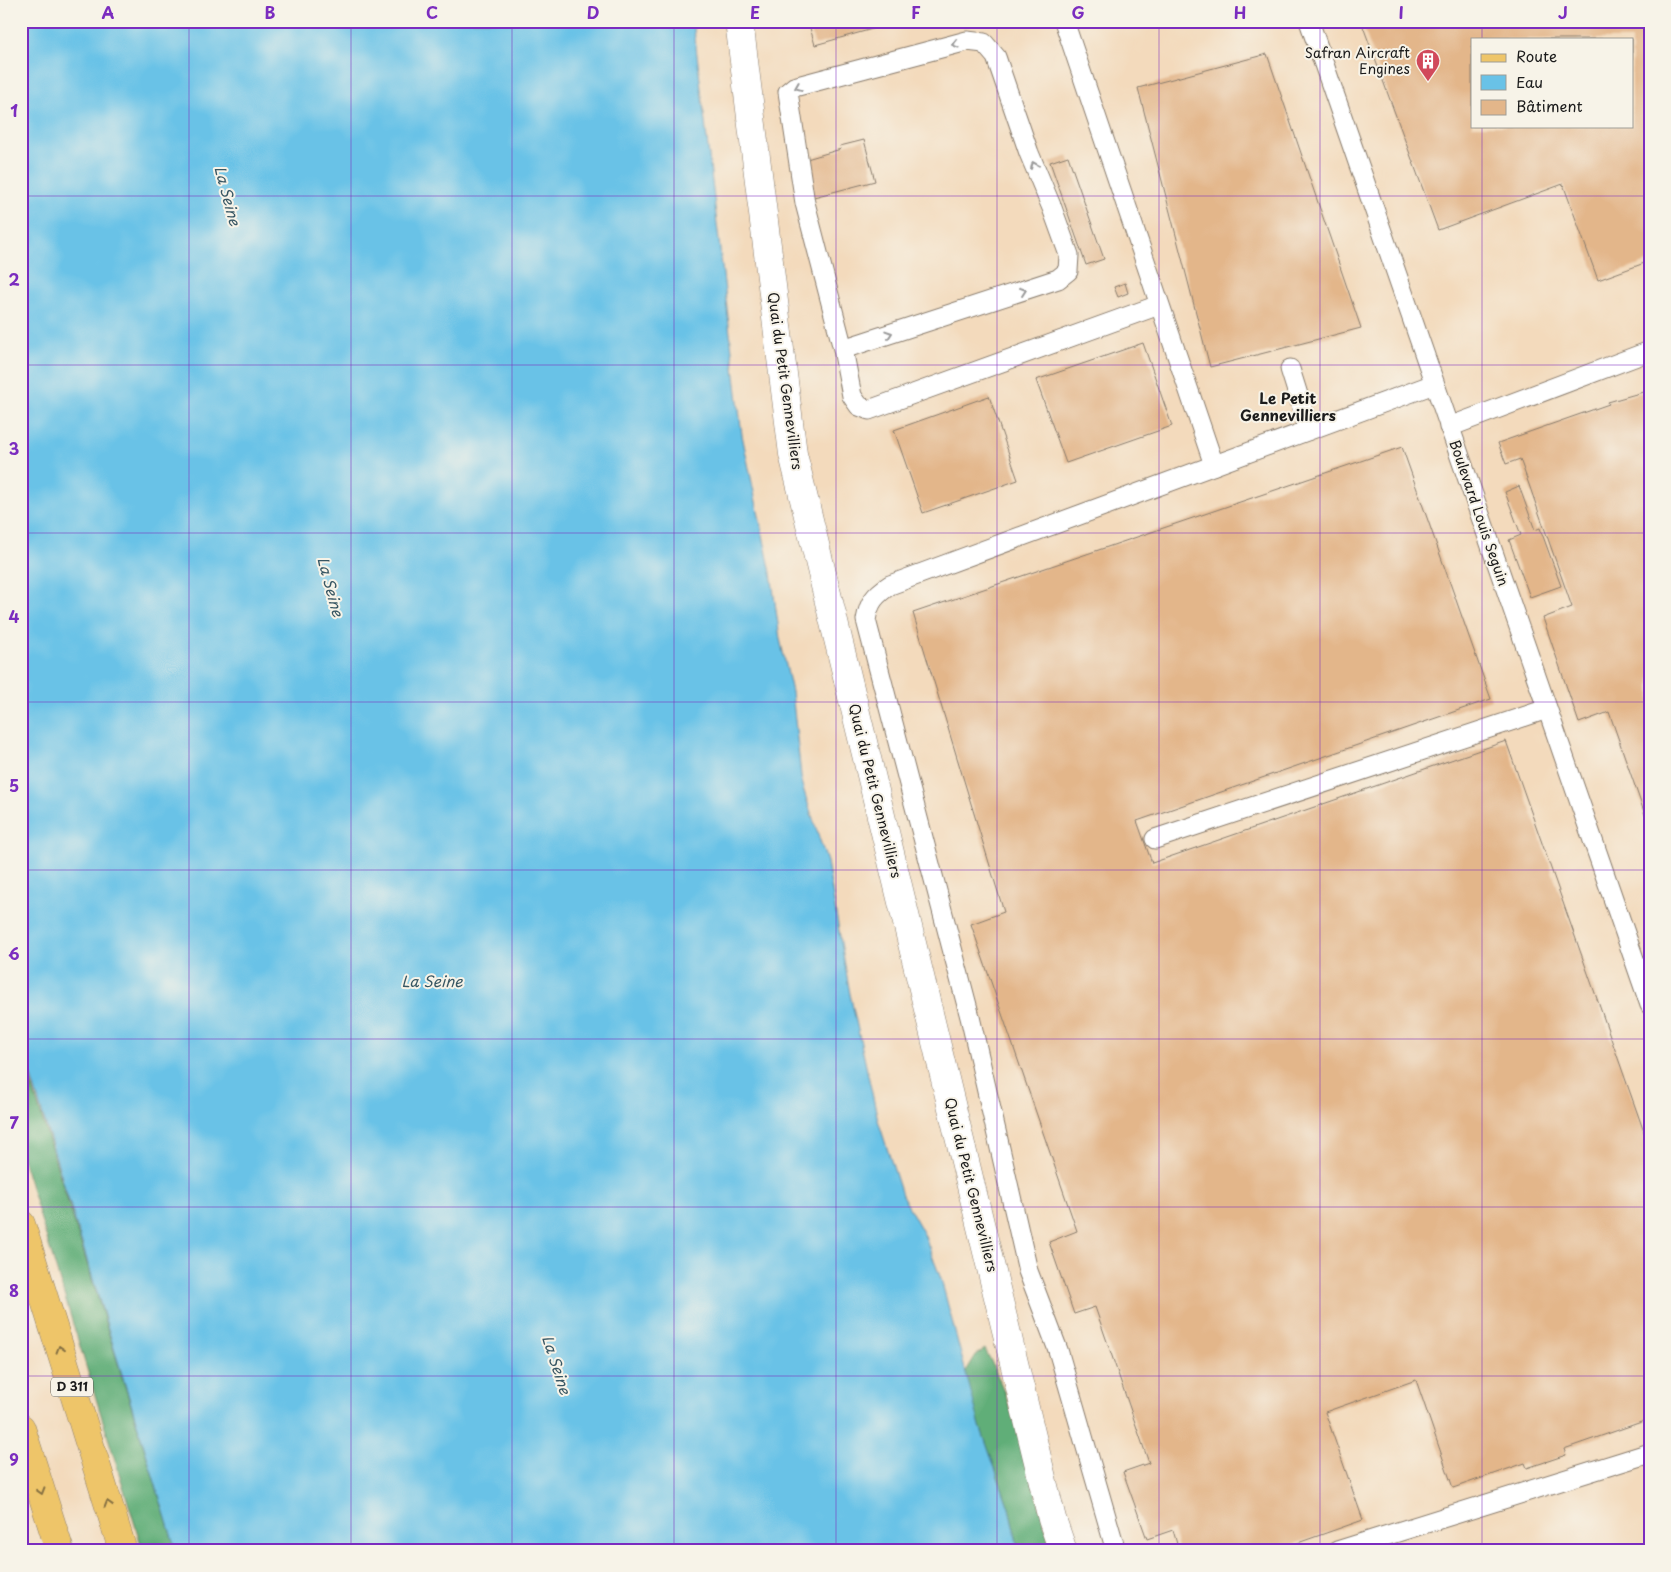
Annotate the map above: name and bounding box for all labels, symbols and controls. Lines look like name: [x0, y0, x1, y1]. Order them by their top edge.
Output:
text: A: [102, 0, 115, 24]
text: B: [265, 0, 276, 24]
text: C: [426, 0, 438, 24]
text: D: [587, 0, 599, 24]
text: E: [750, 0, 760, 24]
text: F: [911, 0, 921, 24]
text: G: [1071, 0, 1085, 24]
text: H: [1234, 0, 1246, 24]
text: I: [1398, 0, 1404, 24]
text: J: [1558, 0, 1568, 24]
one-way arrow: [950, 38, 959, 49]
legend: [1471, 38, 1634, 128]
place label: Safran Aircraft Engines: [1305, 42, 1410, 79]
text: Route: [1516, 44, 1557, 67]
building icon: Safran Aircraft Engines: [1415, 48, 1441, 82]
text: Eau: [1516, 70, 1543, 93]
one-way arrow: [794, 81, 803, 91]
text: Bâtiment: [1516, 94, 1583, 117]
text: 1: [10, 98, 18, 122]
one-way arrow: [1030, 161, 1041, 170]
water label: La Seine: [209, 163, 248, 229]
text: 2: [8, 267, 20, 291]
one-way arrow: [1018, 286, 1026, 296]
street label: Quai du Petit Gennevilliers: [763, 291, 808, 471]
one-way arrow: [885, 330, 893, 340]
district label: Le Petit Gennevilliers: [1240, 386, 1336, 426]
text: 3: [9, 436, 19, 460]
street label: Boulevard Louis Seguin: [1444, 437, 1514, 589]
water label: La Seine: [312, 554, 351, 620]
text: 4: [9, 604, 20, 628]
street label: Quai du Petit Gennevilliers: [844, 701, 907, 880]
text: 5: [9, 773, 19, 797]
text: 6: [8, 941, 20, 965]
water label: La Seine: [401, 969, 463, 992]
street label: Quai du Petit Gennevilliers: [940, 1095, 1003, 1274]
text: 7: [9, 1110, 19, 1134]
text: 8: [9, 1278, 19, 1302]
water label: La Seine: [537, 1332, 578, 1398]
one-way arrow: [56, 1345, 66, 1354]
road number: D 311: [51, 1378, 93, 1396]
text: 9: [9, 1447, 19, 1471]
one-way arrow: [35, 1486, 45, 1495]
one-way arrow: [104, 1501, 114, 1509]

